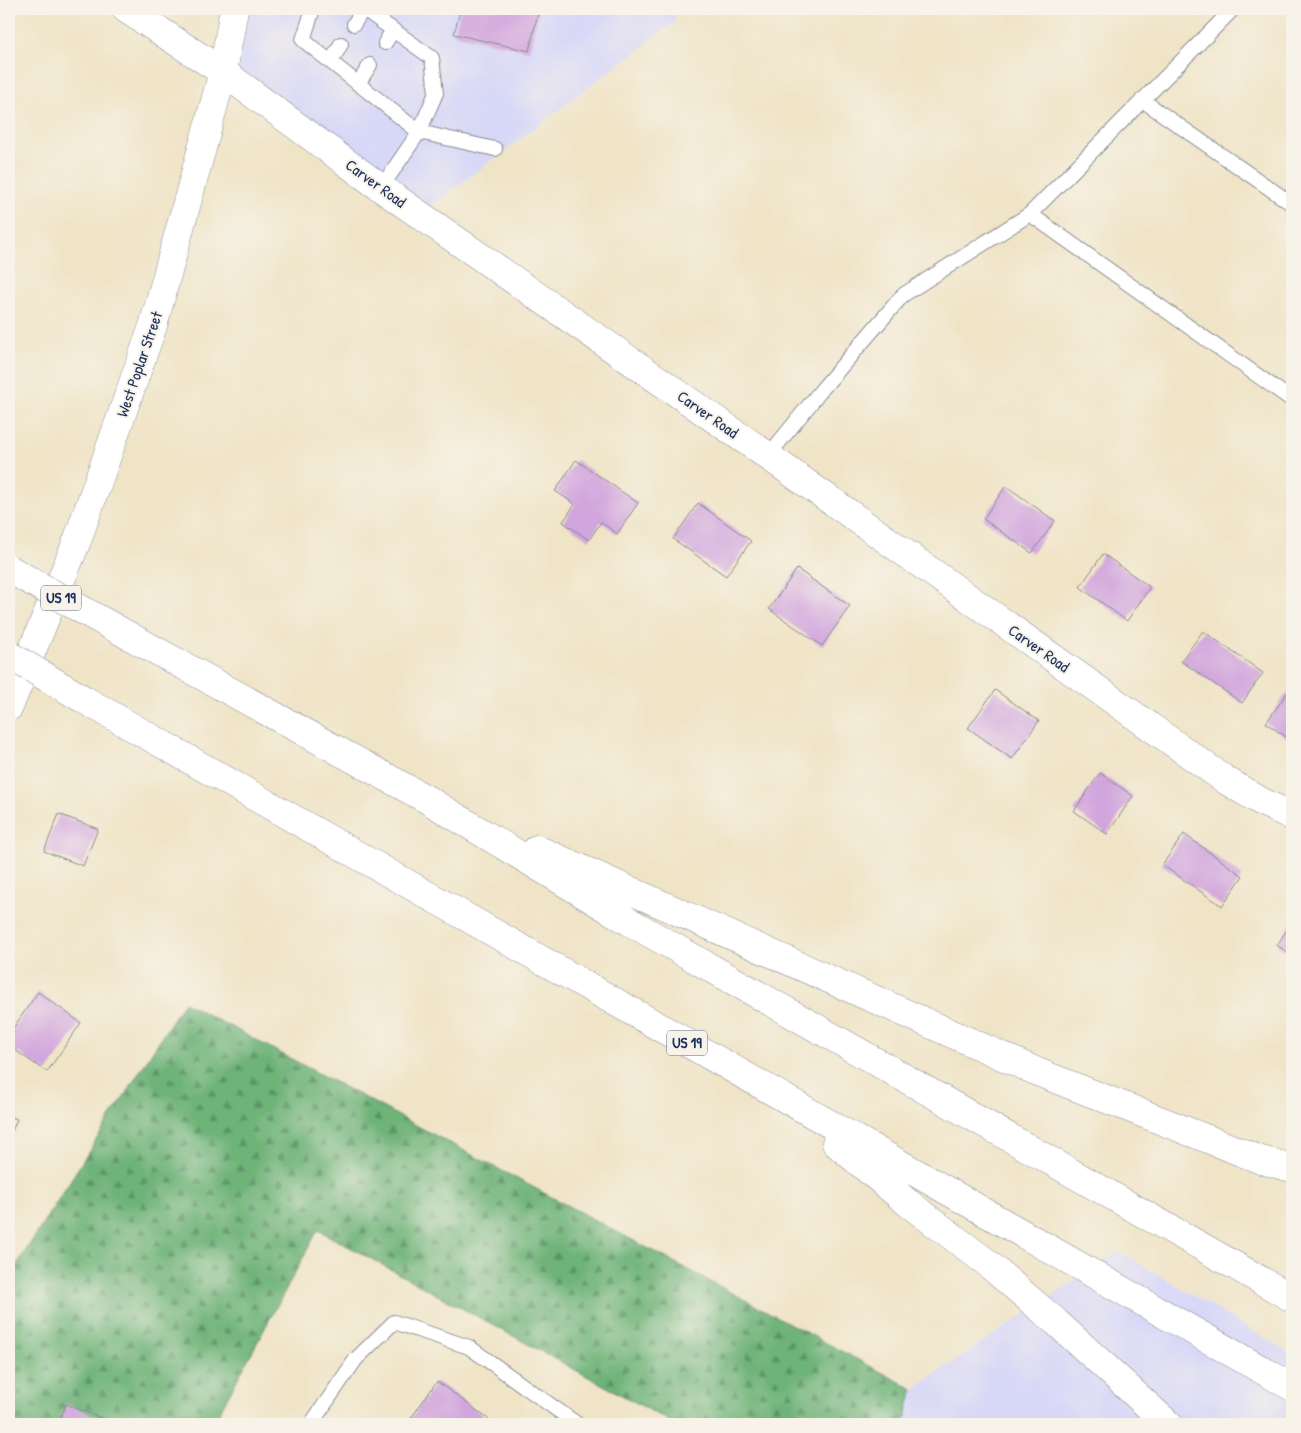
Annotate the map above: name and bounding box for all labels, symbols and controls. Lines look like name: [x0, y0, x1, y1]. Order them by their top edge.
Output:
street label: Carver Road: [341, 154, 411, 212]
street label: West Poplar Street: [111, 308, 167, 420]
street label: Carver Road: [673, 385, 743, 443]
road number: US 19: [41, 586, 81, 610]
street label: Carver Road: [1004, 619, 1074, 677]
road number: US 19: [667, 1030, 707, 1056]

